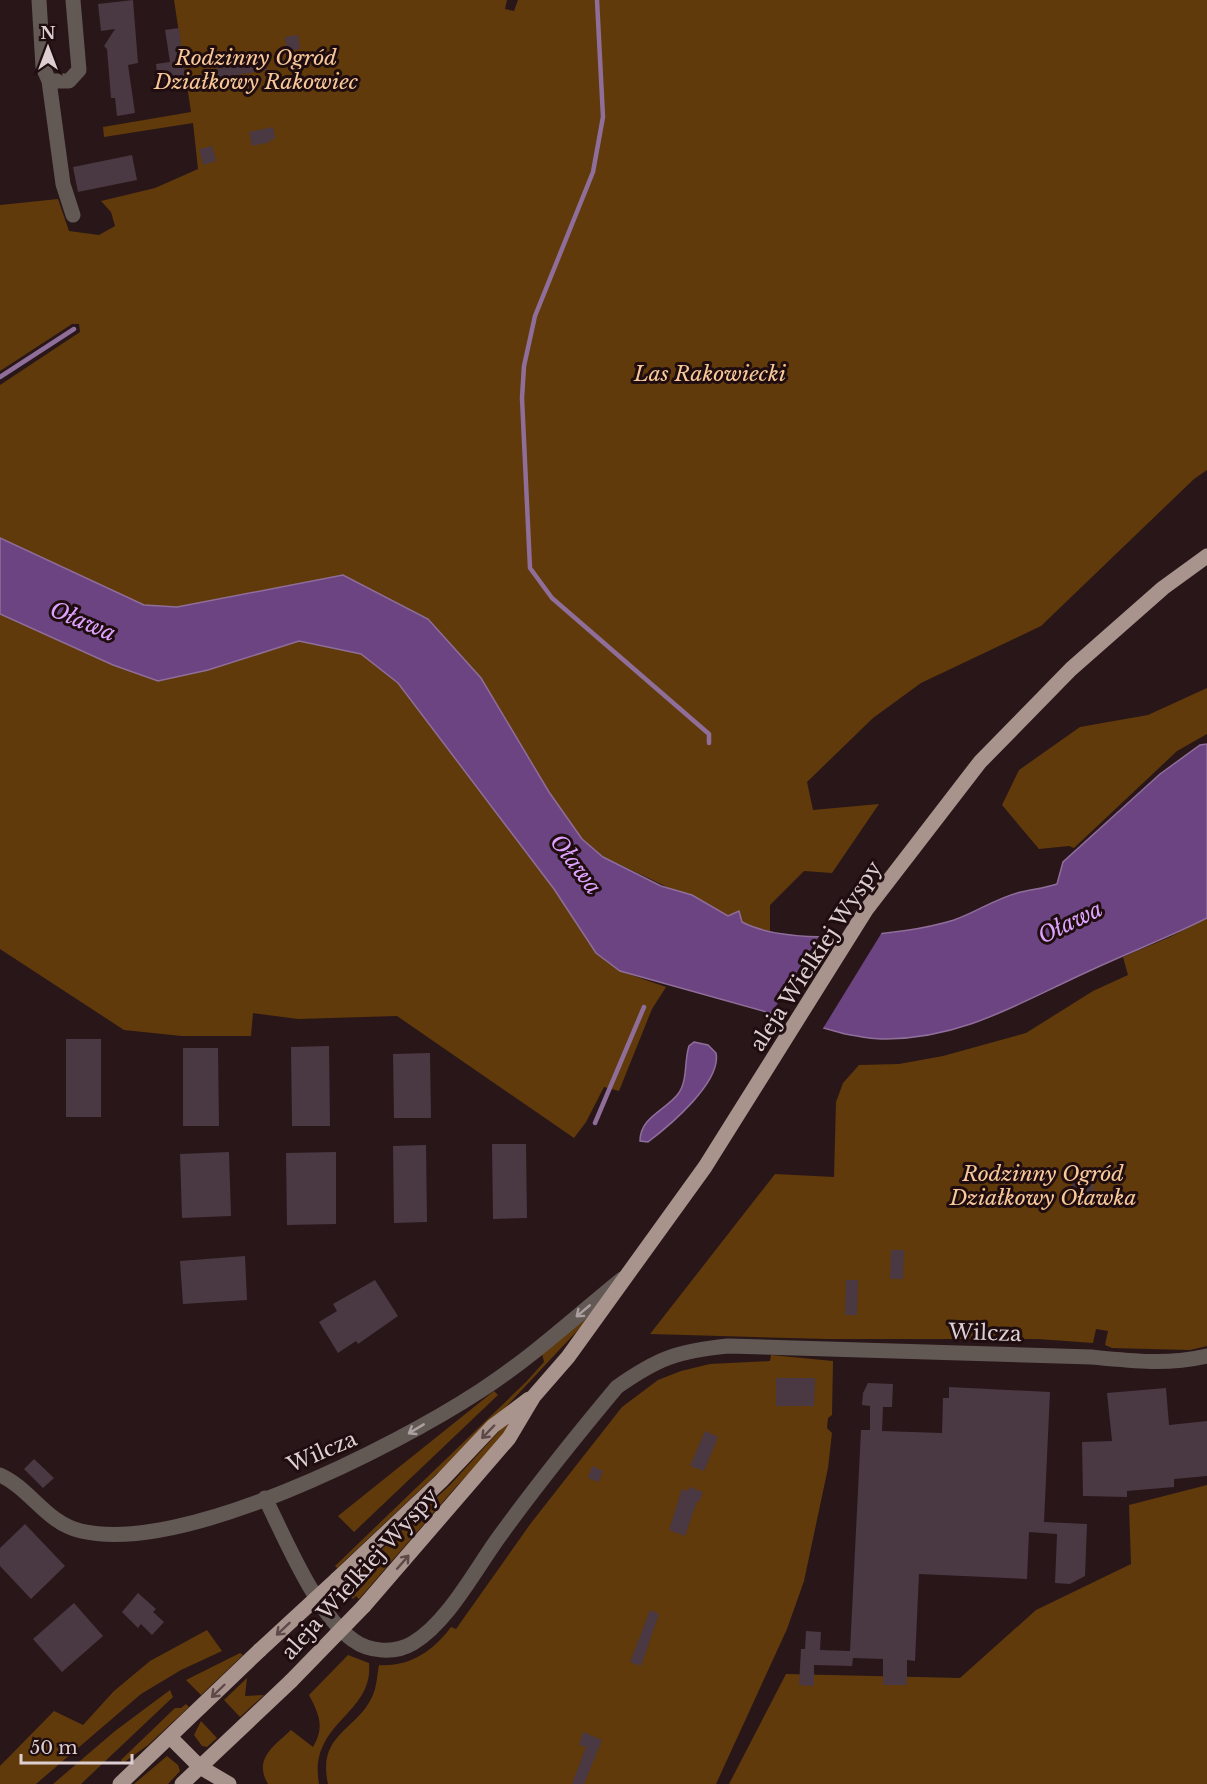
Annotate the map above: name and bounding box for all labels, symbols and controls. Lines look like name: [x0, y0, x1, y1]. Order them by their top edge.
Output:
north arrow: [18, 18, 78, 78]
text: N: [40, 23, 56, 43]
park label: Rodzinny Ogród Działkowy Rakowiec: [153, 45, 359, 95]
park label: Las Rakowiecki: [633, 361, 787, 387]
water label: Oława: [46, 596, 120, 647]
water label: Oława: [544, 829, 607, 900]
street label: aleja Wielkiej Wyspy: [745, 856, 888, 1056]
water label: Oława: [1033, 895, 1107, 950]
park label: Rodzinny Ogród Działkowy Oławka: [949, 1161, 1136, 1211]
one-way arrow: [575, 1304, 591, 1317]
street label: Wilcza: [947, 1319, 1022, 1347]
one-way arrow: [408, 1423, 425, 1435]
one-way arrow: [481, 1424, 495, 1439]
street label: Wilcza: [282, 1426, 361, 1479]
street label: aleja Wielkiej Wyspy: [276, 1483, 444, 1665]
one-way arrow: [396, 1555, 410, 1570]
one-way arrow: [276, 1622, 291, 1636]
one-way arrow: [211, 1684, 226, 1698]
scale bar: [21, 1727, 132, 1765]
text: 50 m: [30, 1737, 78, 1759]

